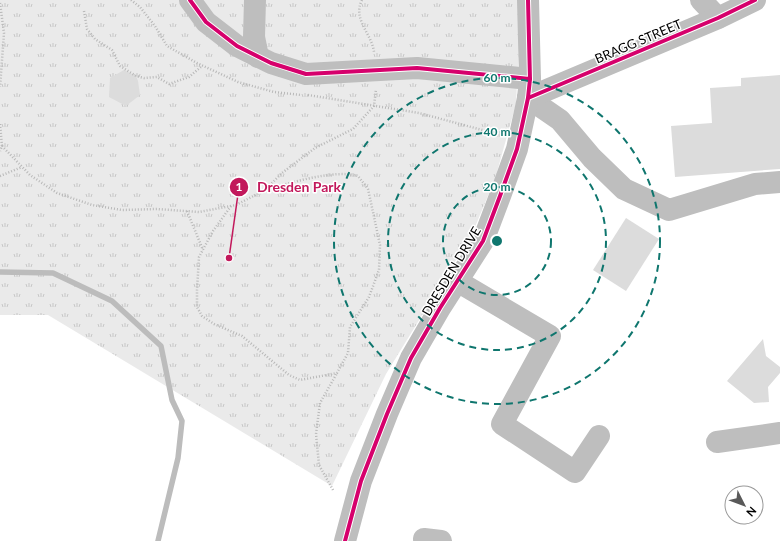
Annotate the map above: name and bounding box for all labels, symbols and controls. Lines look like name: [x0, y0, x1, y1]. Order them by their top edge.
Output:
street label: BRAGG STREET: [592, 15, 684, 67]
text: 60 m: [484, 70, 510, 85]
text: 40 m: [484, 124, 510, 139]
callout: Dresden Park: [229, 174, 349, 200]
text: Dresden Park: [257, 178, 342, 195]
text: 1: [236, 179, 243, 194]
text: 20 m: [484, 179, 510, 194]
street label: DRESDEN DRIVE: [418, 223, 484, 319]
centre of rings: [490, 234, 504, 248]
north arrow: [724, 485, 764, 525]
text: N: [744, 505, 759, 520]

